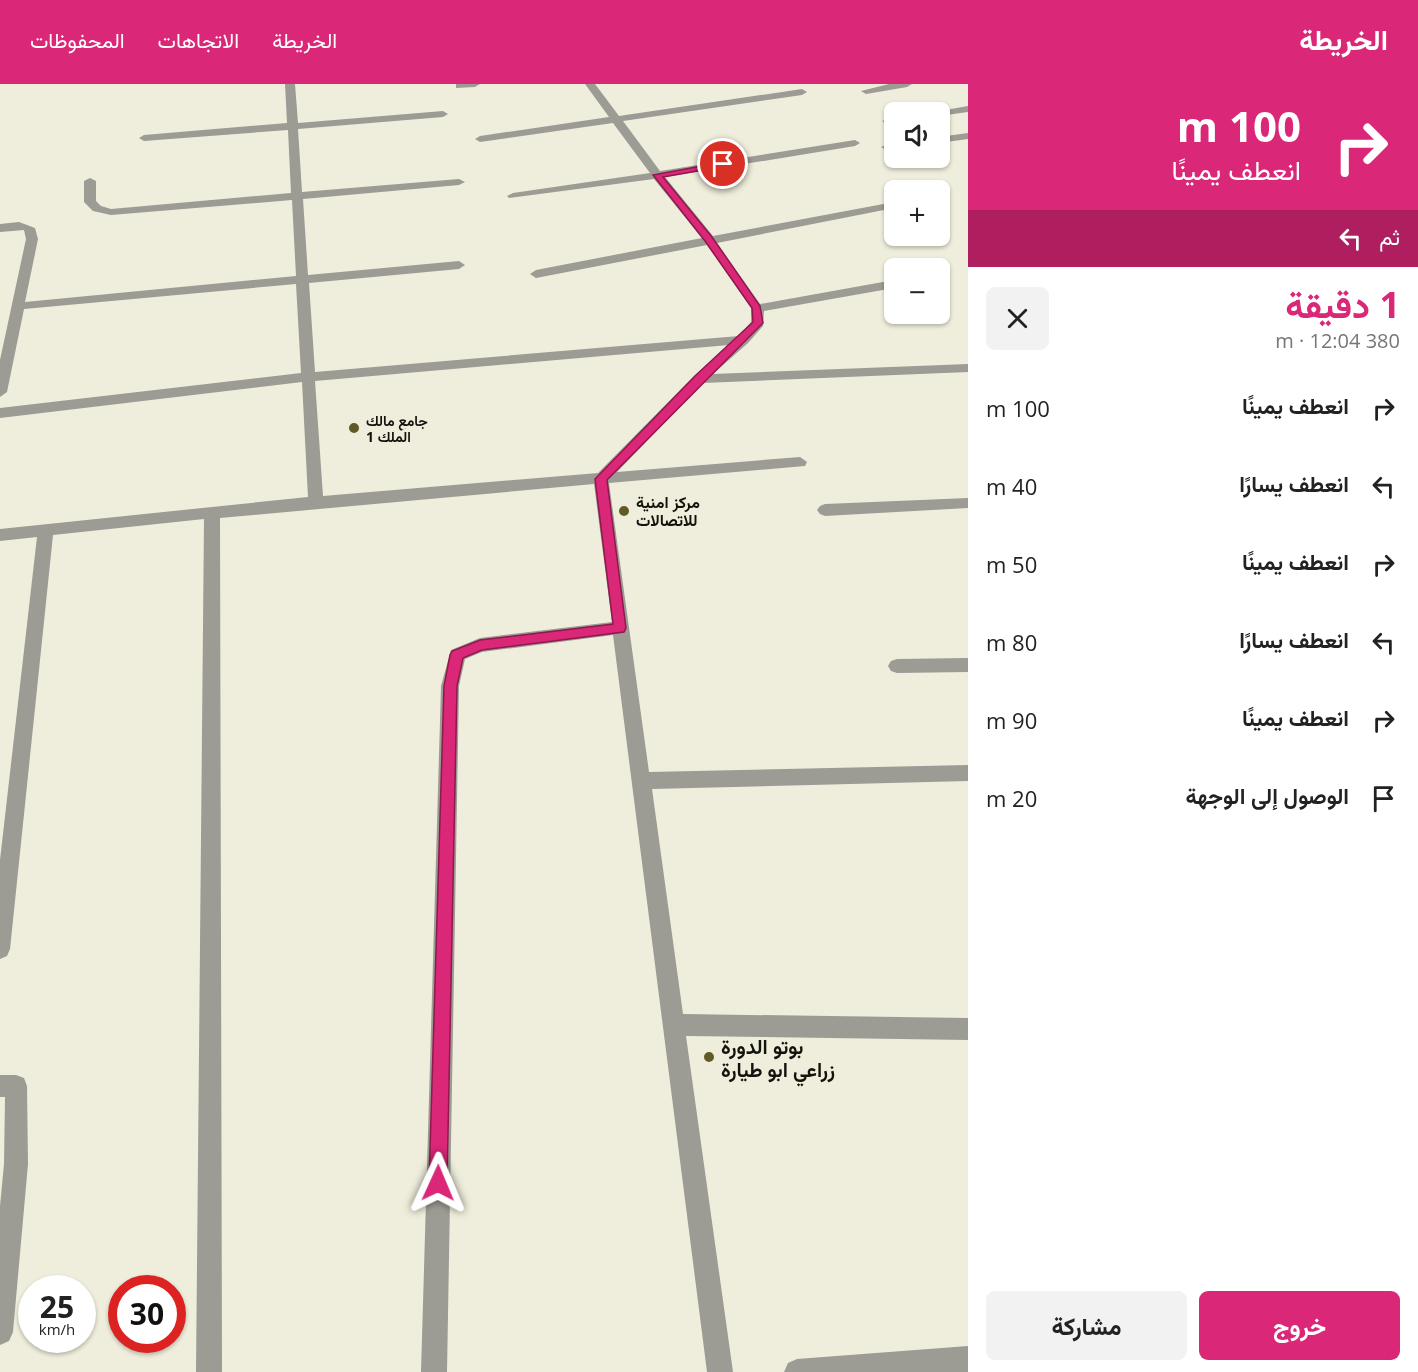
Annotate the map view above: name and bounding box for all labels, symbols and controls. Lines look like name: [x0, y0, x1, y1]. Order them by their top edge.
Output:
text: الخريطة: [1299, 20, 1388, 58]
text: المحفوظات: [30, 26, 125, 54]
text: الاتجاهات: [158, 26, 239, 54]
text: الخريطة: [272, 26, 337, 54]
text: 100 m: [1177, 97, 1301, 154]
map controls: [884, 102, 950, 324]
button: sound: [884, 102, 950, 168]
icon: right: [1322, 108, 1400, 186]
pin: [697, 138, 748, 189]
icon: arrive: [706, 147, 739, 180]
text: انعطف يمينًا: [1171, 151, 1301, 188]
button: +: [884, 180, 950, 246]
text: ثم: [1379, 221, 1400, 251]
icon: left: [1334, 222, 1367, 255]
button: −: [884, 258, 950, 324]
text: 1 دقيقة: [1285, 280, 1400, 329]
button: close: [986, 287, 1049, 350]
text: 380 m · 12:04: [1275, 327, 1400, 354]
text: انعطف يمينًا: [1242, 390, 1349, 420]
icon: right: [1367, 392, 1400, 425]
text: 100 m: [986, 393, 1050, 423]
place label: جامع مالك الملك 1: [366, 411, 428, 446]
marker: جامع مالك الملك 1: [347, 421, 361, 435]
text: انعطف يسارًا: [1239, 468, 1349, 498]
icon: left: [1367, 470, 1400, 503]
text: 40 m: [986, 471, 1037, 501]
place label: مركز امنية للاتصالات: [636, 491, 700, 531]
marker: مركز امنية للاتصالات: [617, 504, 631, 518]
text: انعطف يمينًا: [1242, 546, 1349, 576]
icon: right: [1367, 548, 1400, 581]
text: 50 m: [986, 549, 1037, 579]
text: انعطف يسارًا: [1239, 624, 1349, 654]
icon: left: [1367, 626, 1400, 659]
text: 80 m: [986, 627, 1037, 657]
text: انعطف يمينًا: [1242, 702, 1349, 732]
icon: right: [1367, 704, 1400, 737]
text: 90 m: [986, 705, 1037, 735]
text: الوصول إلى الوجهة: [1185, 780, 1349, 810]
icon: arrive: [1367, 782, 1400, 815]
text: 20 m: [986, 783, 1037, 813]
place label: بوتو الدورة زراعي ابو طيارة: [721, 1033, 835, 1087]
marker: بوتو الدورة زراعي ابو طيارة: [702, 1050, 716, 1064]
position arrow: [406, 1151, 470, 1215]
speed limit sign: 30: [108, 1275, 186, 1353]
text: 25: [40, 1286, 74, 1327]
button: مشاركة: [986, 1291, 1187, 1360]
button: خروج: [1199, 1291, 1400, 1360]
text: km/h: [39, 1319, 75, 1339]

